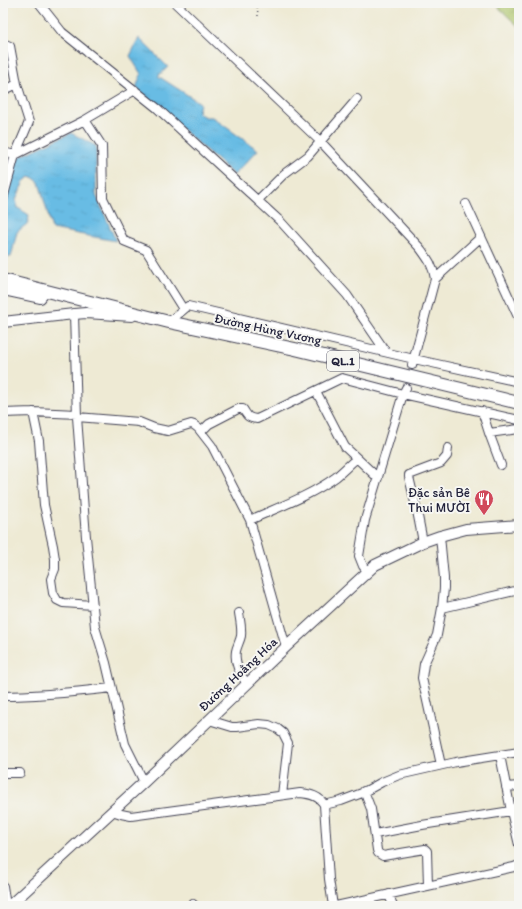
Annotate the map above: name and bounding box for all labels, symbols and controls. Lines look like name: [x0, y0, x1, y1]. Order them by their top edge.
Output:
street label: Đường Hùng Vương: [213, 310, 323, 348]
road number: QL.1: [327, 351, 359, 371]
place label: Đặc sản Bê Thui MƯỜI: [408, 485, 470, 515]
restaurant icon: Đặc sản Bê Thui MƯỜI: [473, 488, 495, 516]
street label: Đường Hoằng Hóa: [196, 634, 280, 714]

